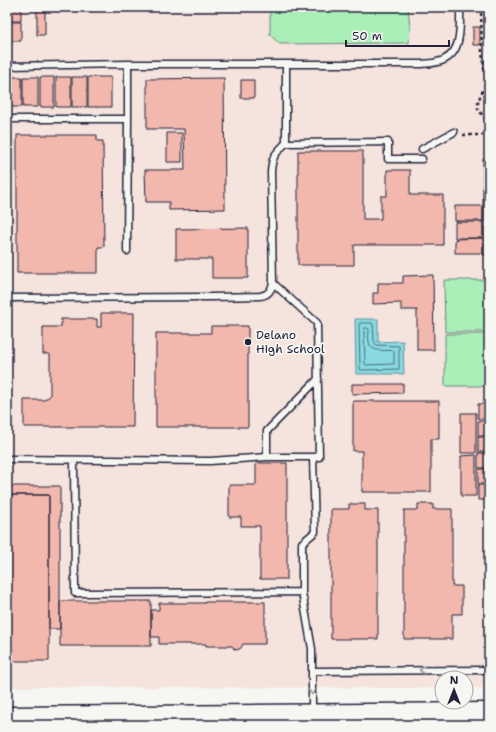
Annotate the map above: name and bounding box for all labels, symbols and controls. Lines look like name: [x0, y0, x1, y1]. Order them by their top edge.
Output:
scale bar: [346, 22, 449, 48]
text: 50 m: [352, 28, 382, 44]
place label: Delano High School: [256, 327, 325, 357]
marker: Delano High School: [243, 337, 253, 347]
one-way arrow: [419, 666, 425, 674]
north arrow: [434, 670, 474, 710]
text: N: [450, 673, 459, 688]
one-way arrow: [308, 689, 316, 695]

